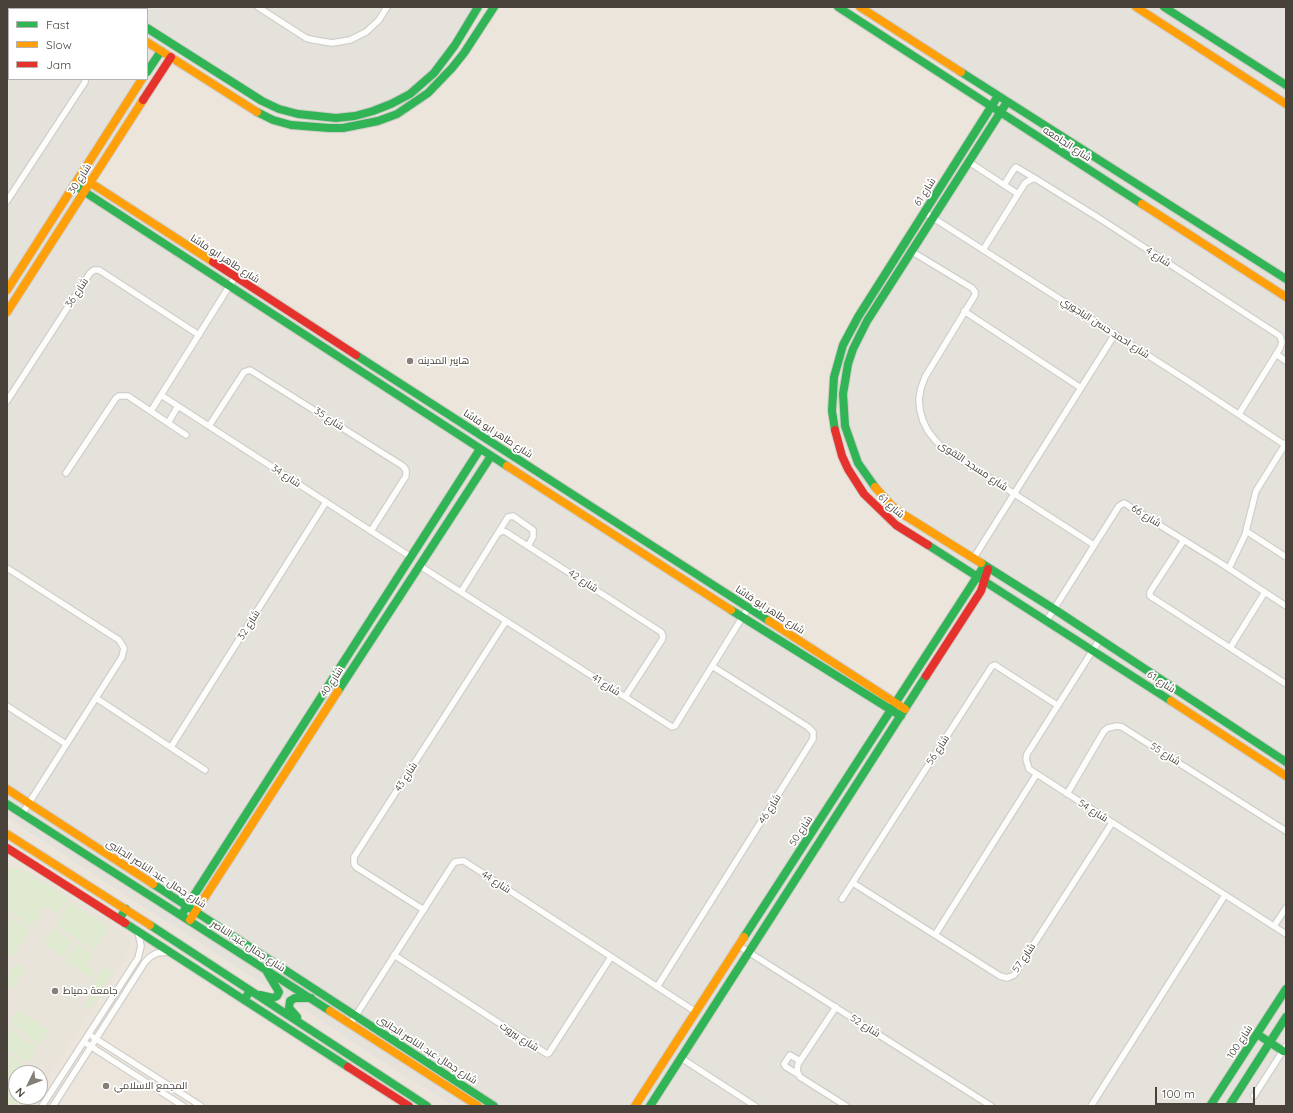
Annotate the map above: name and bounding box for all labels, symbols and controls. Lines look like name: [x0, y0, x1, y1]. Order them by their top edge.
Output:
legend: [8, 8, 148, 80]
text: Fast: [46, 17, 70, 32]
text: Slow: [46, 37, 72, 52]
text: Jam: [46, 57, 71, 72]
street label: شارع الجامعه: [1041, 124, 1093, 164]
street label: شارع 30: [66, 162, 94, 196]
street label: شارع 61: [912, 176, 938, 208]
street label: شارع طاهر ابو فاشا: [188, 232, 262, 286]
street label: شارع 4: [1143, 245, 1173, 269]
street label: شارع 36: [63, 276, 91, 310]
street label: شارع احمد حسن الباجوري: [1058, 295, 1152, 361]
place label: هايبر المدينه: [418, 355, 469, 367]
marker: هايبر المدينه: [405, 356, 415, 366]
street label: شارع 35: [312, 405, 346, 433]
street label: شارع طاهر ابو فاشا: [461, 407, 535, 461]
street label: شارع مسجد التقوى: [936, 438, 1010, 494]
street label: شارع 34: [269, 462, 303, 490]
street label: شارع 61: [875, 491, 907, 521]
street label: شارع 66: [1129, 502, 1163, 530]
street label: شارع 42: [566, 567, 600, 595]
street label: شارع طاهر ابو فاشا: [733, 583, 807, 637]
street label: شارع 32: [235, 608, 263, 642]
street label: شارع 40: [318, 665, 346, 699]
street label: شارع 61: [1145, 668, 1177, 696]
street label: شارع 41: [590, 672, 622, 698]
street label: شارع 56: [924, 733, 952, 767]
street label: شارع 55: [1148, 740, 1182, 768]
street label: شارع 43: [392, 760, 420, 794]
street label: شارع 46: [756, 792, 784, 826]
street label: شارع 54: [1076, 797, 1110, 825]
street label: شارع 50: [787, 814, 815, 848]
street label: شارع جمال عبد الناصر الجانبى: [104, 837, 208, 911]
street label: شارع 44: [479, 868, 513, 896]
street label: شارع جمال عبد الناصر: [209, 918, 287, 974]
street label: شارع 57: [1010, 941, 1038, 975]
place label: جامعة دمياط: [63, 985, 118, 997]
marker: جامعة دمياط: [50, 986, 60, 996]
street label: شارع 52: [848, 1012, 882, 1040]
street label: شارع جمال عبد الناصر الجانبى: [375, 1013, 479, 1087]
street label: شارع بيروت: [497, 1020, 541, 1054]
street label: شارع 100: [1225, 1023, 1255, 1061]
north arrow: [8, 1065, 48, 1105]
scale bar: [1157, 1079, 1257, 1105]
place label: المجمع الاسلامي: [114, 1080, 187, 1092]
marker: المجمع الاسلامي: [101, 1081, 111, 1091]
text: N: [12, 1085, 28, 1100]
text: 100 m: [1162, 1086, 1195, 1101]

